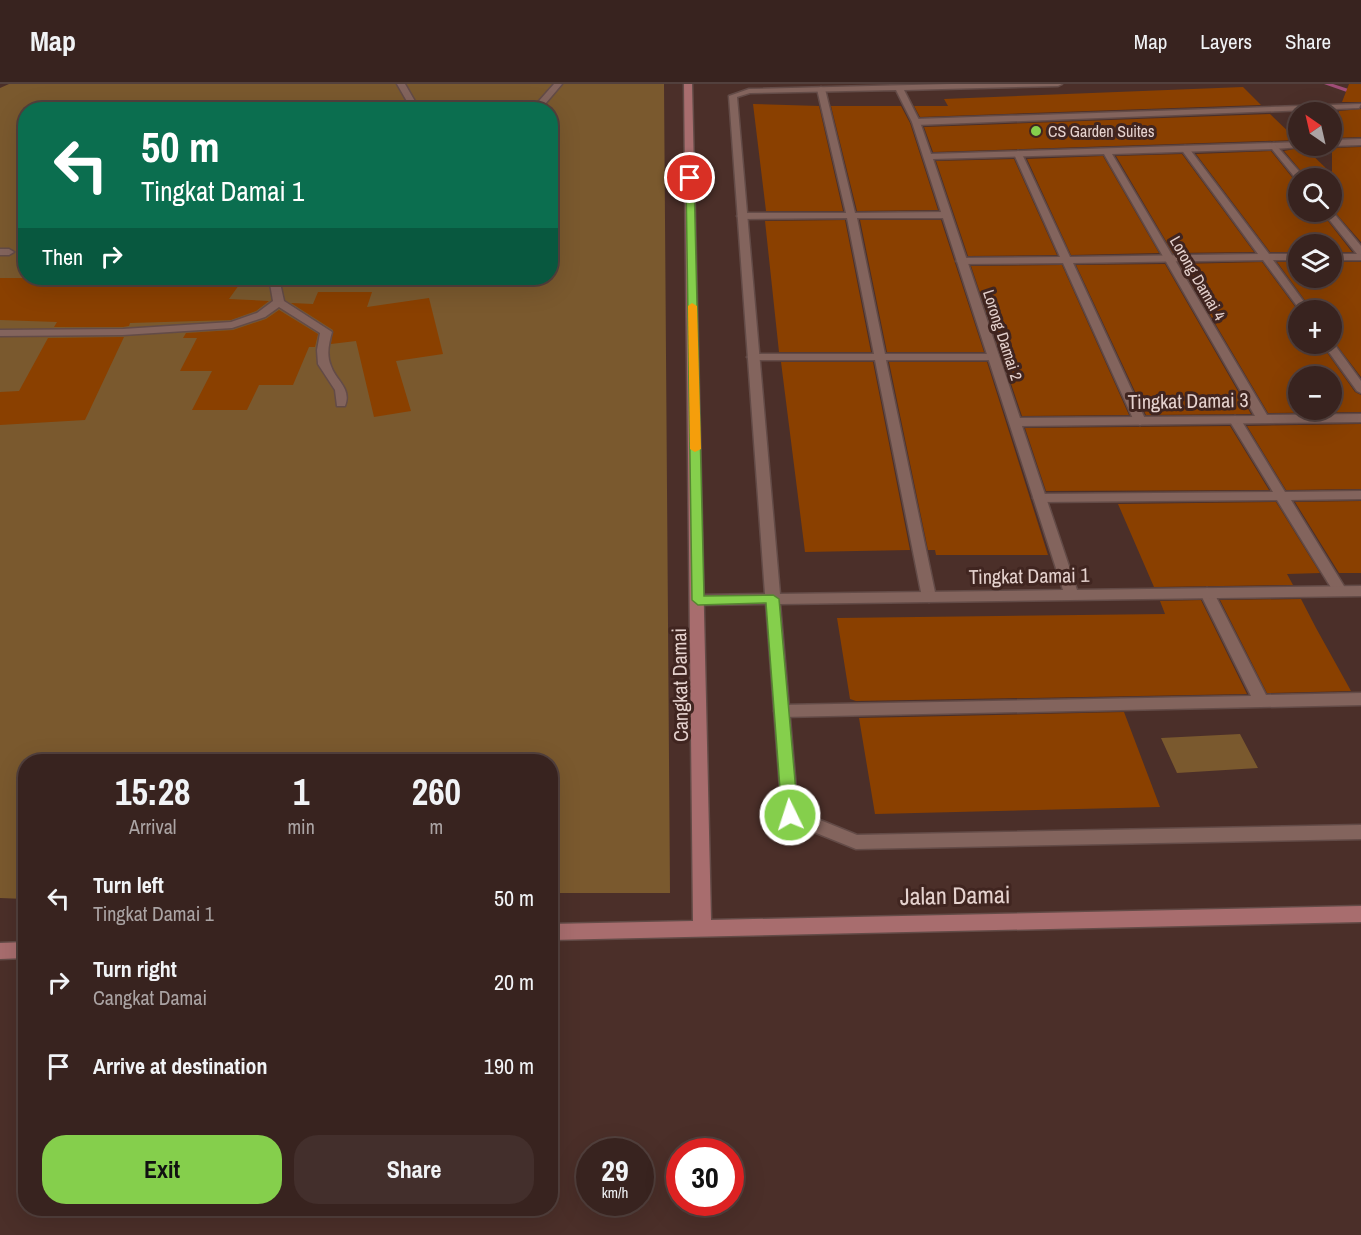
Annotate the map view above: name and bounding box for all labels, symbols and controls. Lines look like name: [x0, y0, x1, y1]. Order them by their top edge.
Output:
text: Map: [30, 22, 76, 60]
text: Map: [1134, 27, 1167, 56]
text: Layers: [1200, 27, 1252, 56]
text: Share: [1285, 27, 1331, 56]
north arrow: [1288, 102, 1342, 156]
map controls: [1288, 102, 1342, 420]
text: 50 m: [141, 119, 220, 175]
place label: CS Garden Suites: [1048, 120, 1154, 142]
marker: CS Garden Suites: [1029, 124, 1043, 138]
icon: left: [42, 126, 120, 204]
pin: [664, 152, 715, 203]
icon: arrive: [673, 161, 706, 194]
button: search: [1288, 168, 1342, 222]
text: Tingkat Damai 1: [141, 173, 304, 209]
street label: Lorong Damai 4: [1165, 232, 1231, 324]
button: layers: [1288, 234, 1342, 288]
icon: right: [95, 240, 128, 273]
text: Then: [42, 242, 83, 272]
street label: Lorong Damai 2: [978, 287, 1028, 383]
button: +: [1288, 300, 1342, 354]
button: −: [1288, 366, 1342, 420]
street label: Tingkat Damai 3: [1127, 386, 1249, 415]
street label: Tingkat Damai 1: [968, 561, 1090, 590]
street label: Cangkat Damai: [665, 628, 694, 742]
text: 15:28: [115, 768, 190, 816]
text: 1: [293, 768, 309, 816]
text: 260: [412, 768, 461, 816]
position arrow: [758, 783, 822, 847]
text: Arrival: [129, 813, 176, 840]
text: min: [287, 813, 315, 840]
text: m: [430, 813, 443, 840]
text: Turn left: [93, 870, 164, 900]
street label: Jalan Damai: [899, 878, 1010, 912]
icon: left: [42, 882, 75, 915]
text: 50 m: [494, 883, 534, 913]
text: Tingkat Damai 1: [93, 900, 214, 927]
text: Turn right: [93, 954, 177, 984]
icon: right: [42, 966, 75, 999]
text: 20 m: [494, 967, 534, 997]
text: Cangkat Damai: [93, 984, 207, 1011]
icon: arrive: [42, 1050, 75, 1083]
text: Arrive at destination: [93, 1051, 267, 1081]
text: 190 m: [484, 1051, 534, 1081]
button: Exit: [42, 1135, 282, 1204]
button: Share: [294, 1135, 534, 1204]
speed limit sign: 30: [666, 1138, 744, 1216]
text: 29: [601, 1150, 629, 1190]
text: km/h: [602, 1182, 628, 1203]

